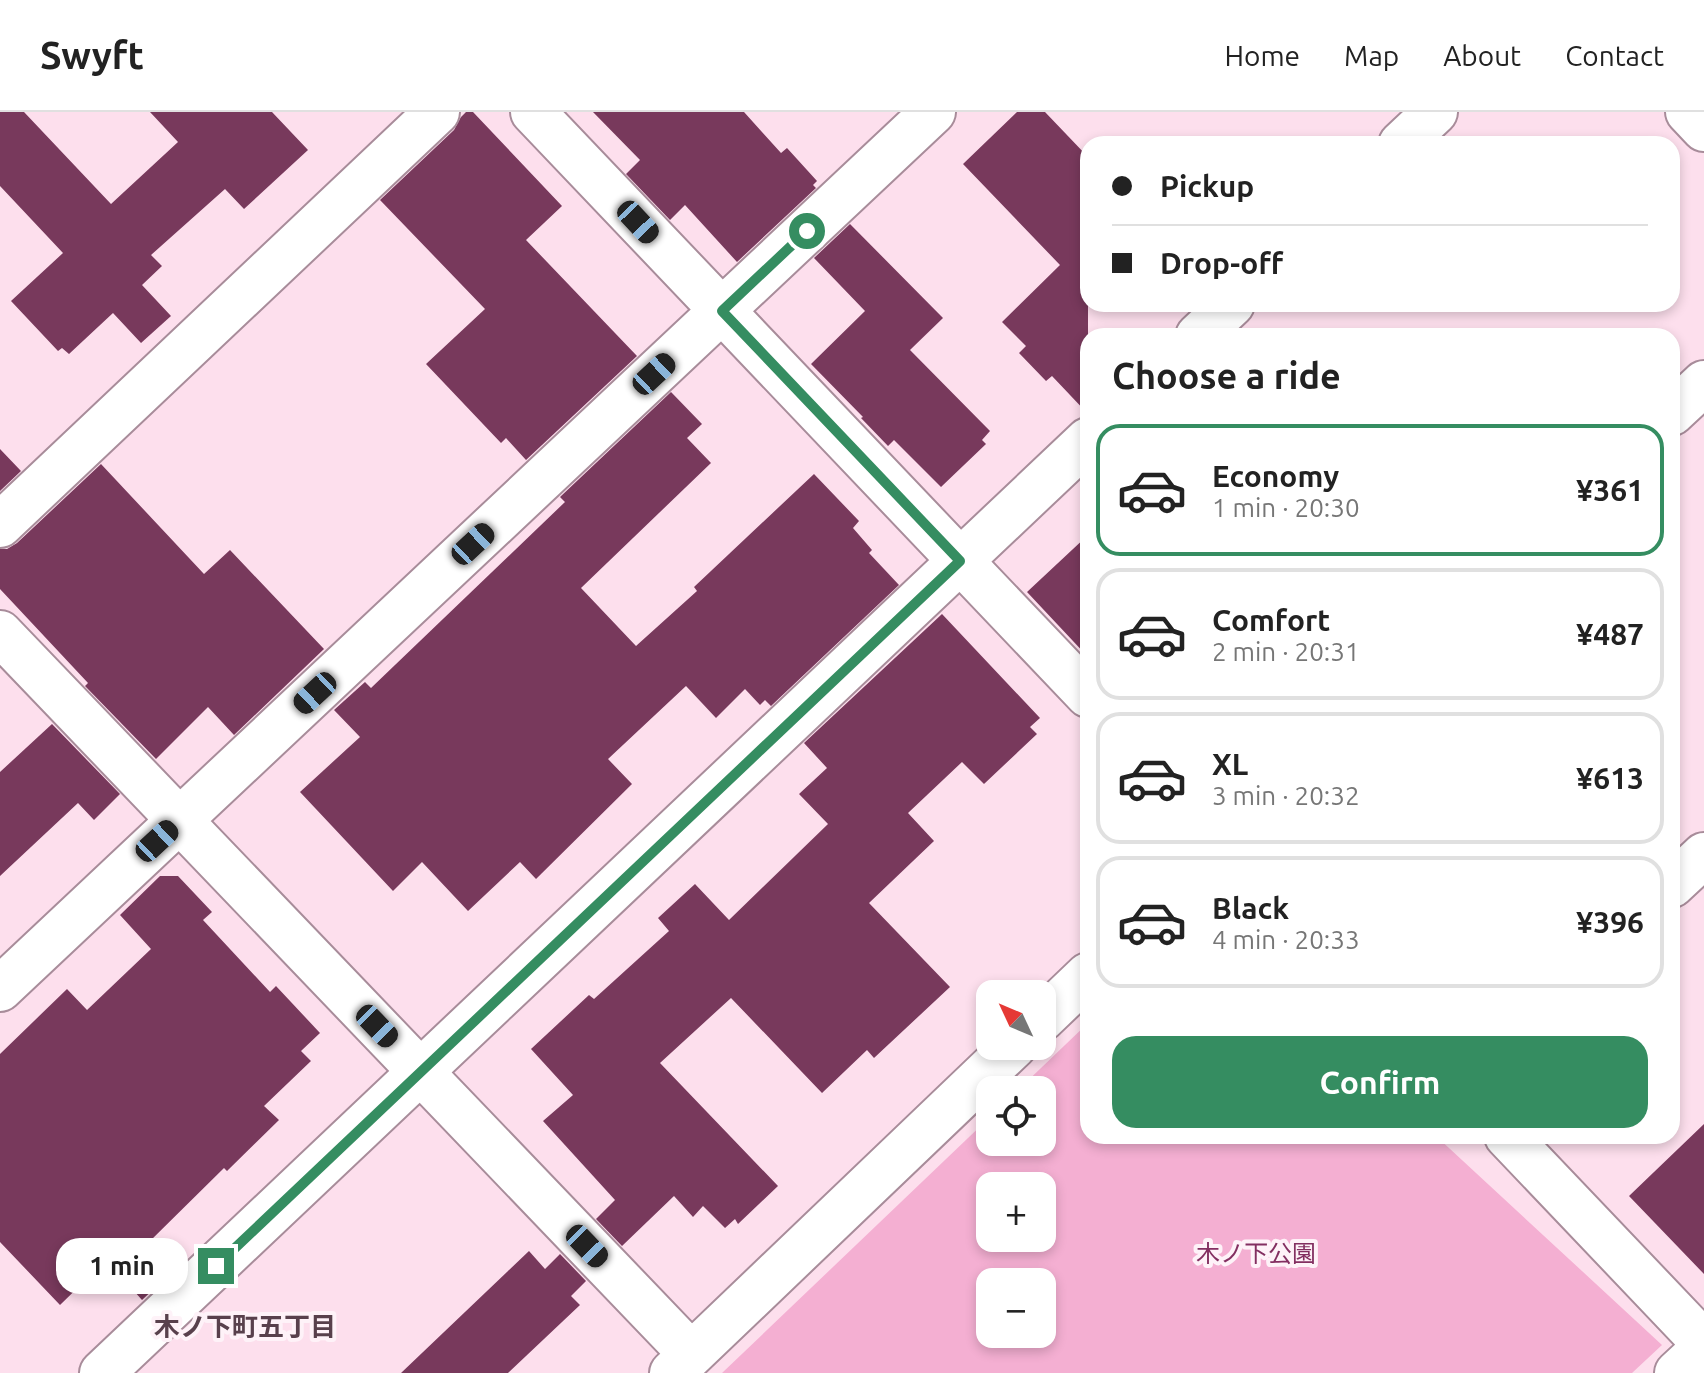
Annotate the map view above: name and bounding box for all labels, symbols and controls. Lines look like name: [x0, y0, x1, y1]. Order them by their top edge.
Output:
text: Swyft: [40, 34, 144, 76]
text: Home: [1225, 40, 1300, 71]
text: Map: [1344, 40, 1399, 71]
text: About: [1443, 40, 1521, 71]
text: Contact: [1565, 40, 1664, 71]
text: Pickup: [1160, 169, 1254, 203]
car: [613, 196, 663, 248]
route start: [789, 213, 825, 249]
text: Drop-off: [1160, 246, 1283, 280]
car: [628, 349, 680, 399]
text: Choose a ride: [1112, 355, 1341, 396]
icon: car: [1116, 454, 1188, 526]
text: Economy: [1212, 459, 1339, 493]
text: ¥361: [1576, 473, 1644, 507]
text: 1 min · 20:30: [1212, 493, 1360, 522]
car: [447, 519, 499, 569]
icon: car: [1116, 598, 1188, 670]
text: Comfort: [1212, 603, 1330, 637]
text: ¥487: [1576, 617, 1644, 651]
text: 2 min · 20:31: [1212, 637, 1360, 666]
car: [289, 668, 341, 718]
icon: car: [1116, 742, 1188, 814]
text: XL: [1212, 747, 1248, 781]
text: ¥613: [1576, 761, 1644, 795]
text: 3 min · 20:32: [1212, 781, 1360, 810]
car: [131, 816, 183, 866]
icon: car: [1116, 886, 1188, 958]
text: Black: [1212, 891, 1289, 925]
text: ¥396: [1576, 905, 1644, 939]
text: 4 min · 20:33: [1212, 925, 1360, 954]
north arrow: [976, 980, 1056, 1060]
map controls: [976, 980, 1056, 1348]
car: [352, 1000, 402, 1052]
button: Confirm: [1112, 1036, 1648, 1128]
button: locate: [976, 1076, 1056, 1156]
button: +: [976, 1172, 1056, 1252]
car: [562, 1220, 612, 1272]
callout: 1 min: [56, 1238, 188, 1294]
park label: 木ノ下公園: [1196, 1240, 1316, 1267]
route end: [198, 1248, 234, 1284]
text: 1 min: [89, 1251, 155, 1280]
button: −: [976, 1268, 1056, 1348]
district label: 木ノ下町五丁目: [154, 1312, 336, 1341]

